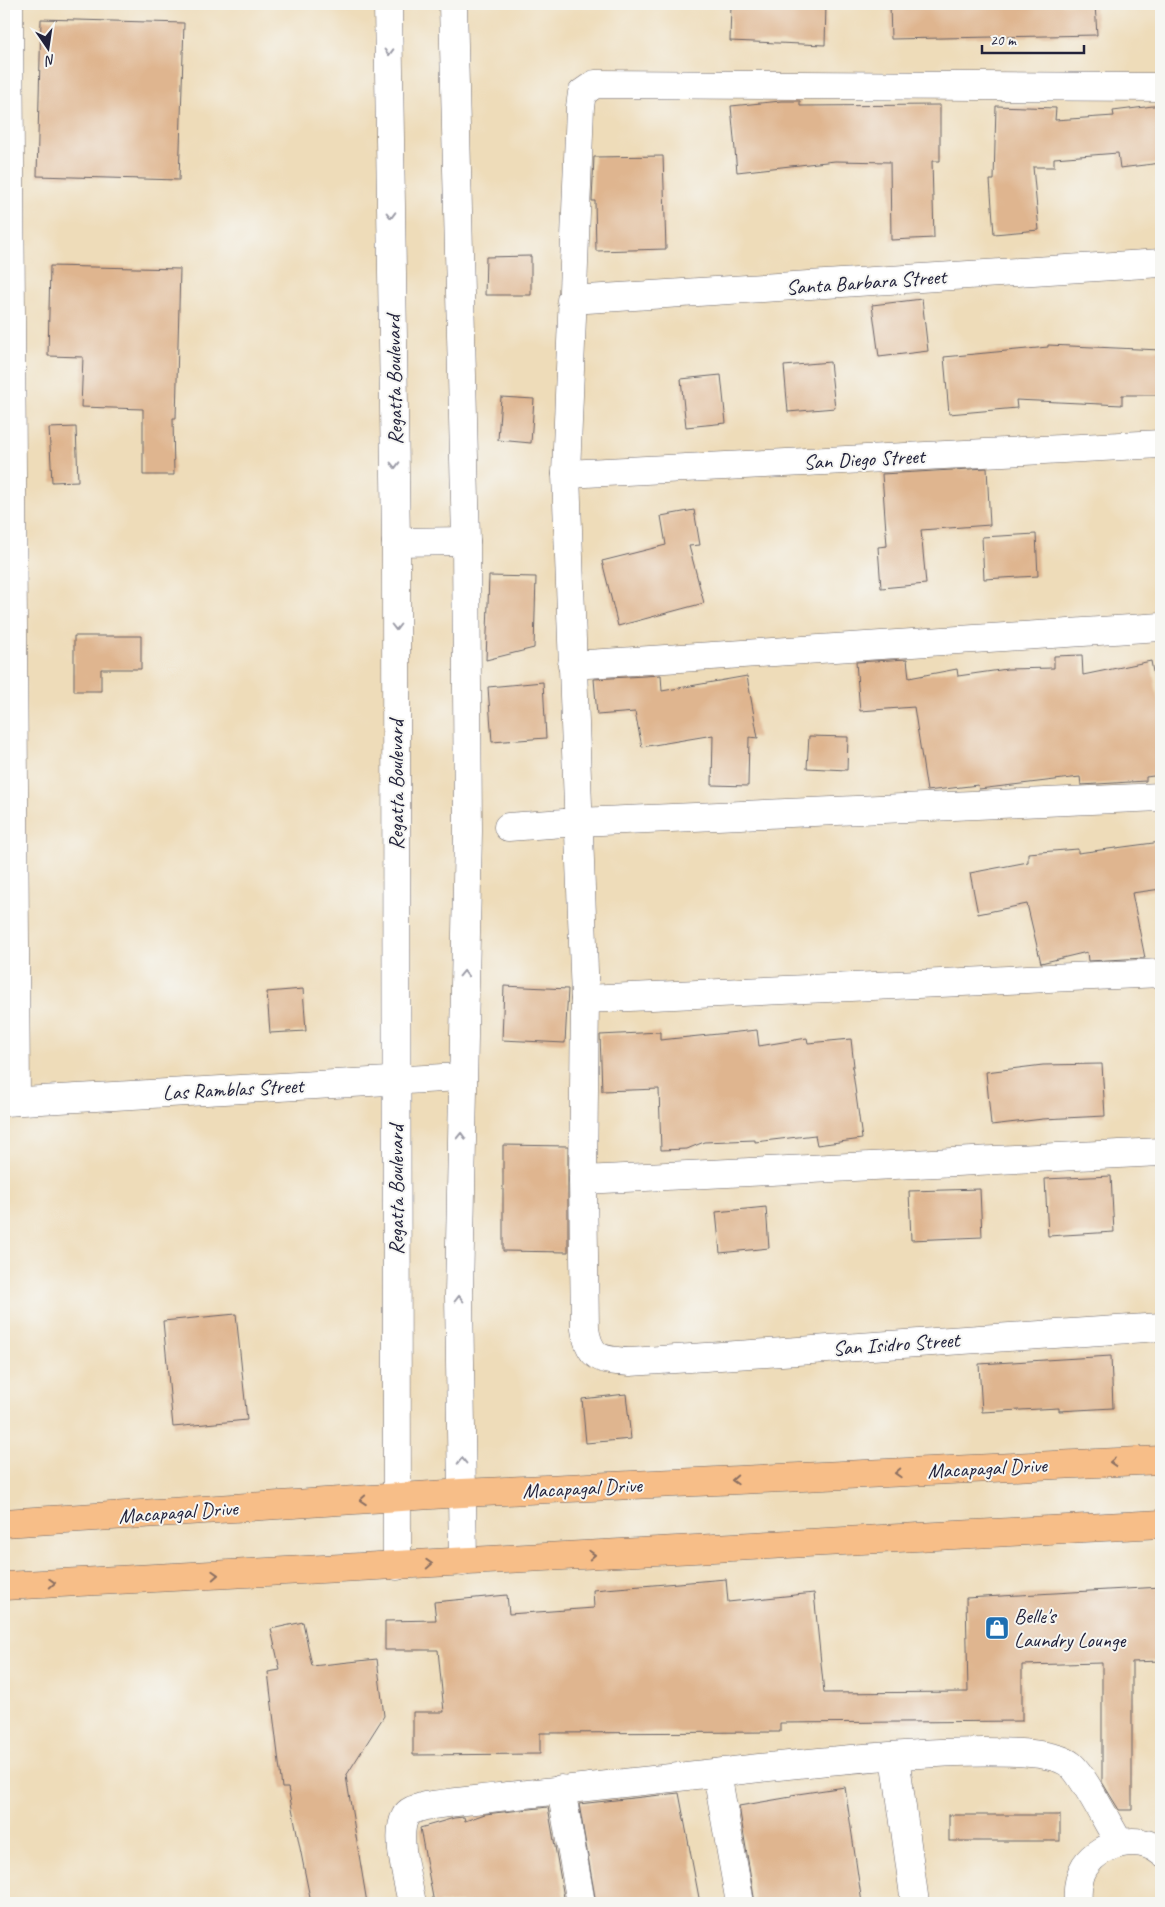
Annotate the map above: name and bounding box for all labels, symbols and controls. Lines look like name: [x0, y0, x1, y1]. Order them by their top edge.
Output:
north arrow: [22, 22, 72, 72]
scale bar: [982, 22, 1085, 54]
text: 20 m: [990, 31, 1017, 50]
one-way arrow: [384, 49, 394, 57]
text: N: [42, 51, 57, 70]
one-way arrow: [386, 212, 396, 219]
street label: Santa Barbara Street: [785, 263, 949, 301]
street label: Regatta Boulevard: [380, 311, 408, 445]
street label: San Diego Street: [803, 443, 927, 475]
one-way arrow: [390, 462, 400, 469]
one-way arrow: [391, 624, 401, 632]
street label: Regatta Boulevard: [383, 716, 409, 850]
one-way arrow: [459, 969, 469, 977]
street label: Las Ramblas Street: [162, 1072, 306, 1106]
street label: Regatta Boulevard: [383, 1121, 409, 1255]
one-way arrow: [456, 1132, 466, 1140]
one-way arrow: [454, 1294, 464, 1302]
street label: San Isidro Street: [832, 1326, 962, 1361]
street label: Macapagal Drive: [927, 1452, 1048, 1484]
one-way arrow: [456, 1457, 467, 1465]
one-way arrow: [1108, 1457, 1116, 1468]
one-way arrow: [894, 1467, 902, 1478]
street label: Macapagal Drive: [522, 1472, 643, 1504]
one-way arrow: [731, 1475, 739, 1486]
one-way arrow: [359, 1494, 367, 1505]
street label: Macapagal Drive: [118, 1495, 240, 1529]
one-way arrow: [588, 1550, 596, 1561]
one-way arrow: [426, 1559, 434, 1570]
one-way arrow: [211, 1570, 219, 1581]
one-way arrow: [49, 1578, 57, 1589]
place label: Belle's Laundry Lounge: [1014, 1603, 1126, 1653]
shop icon: Belle's Laundry Lounge: [984, 1615, 1010, 1641]

